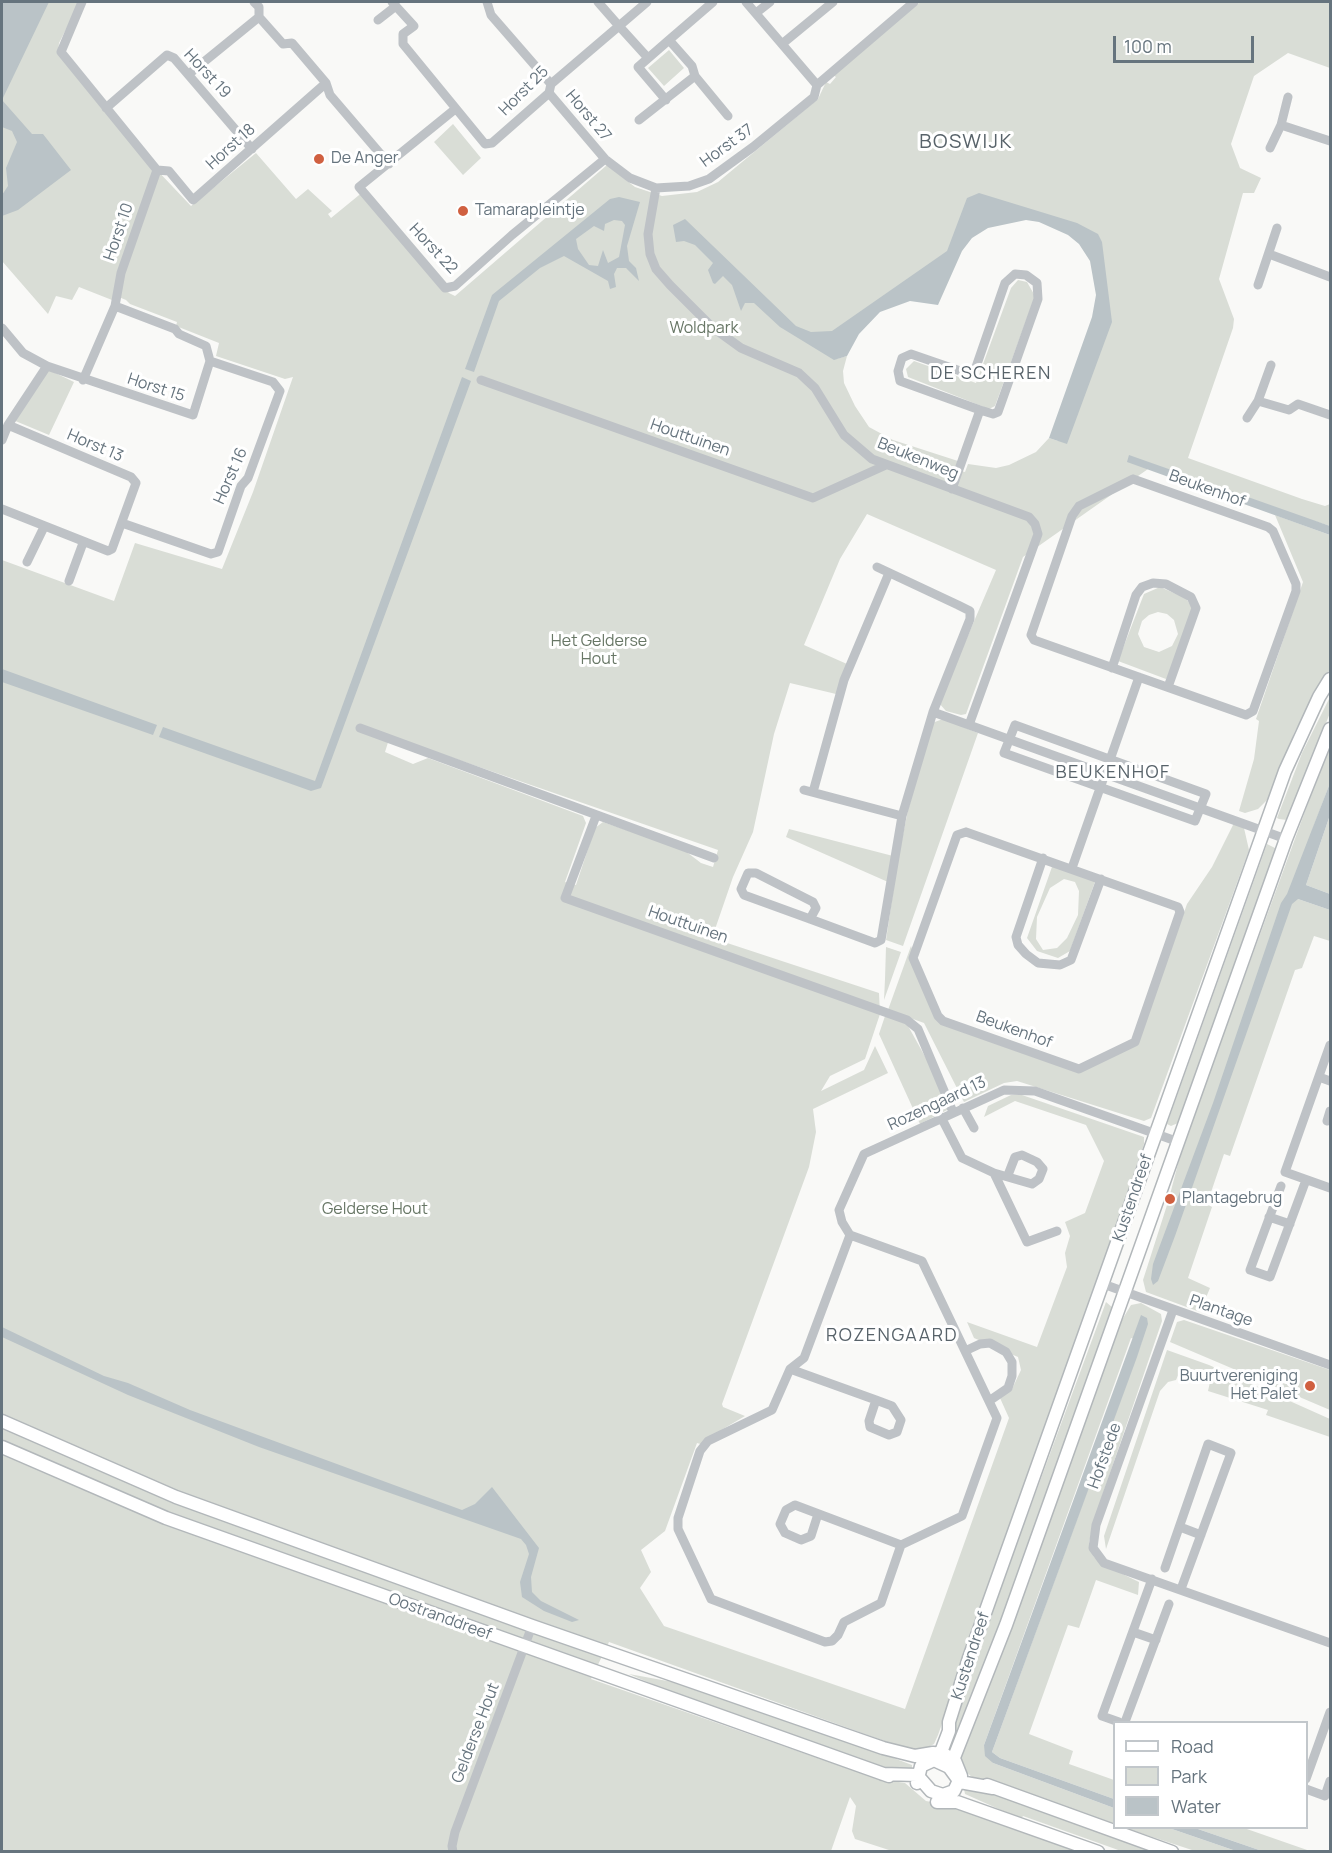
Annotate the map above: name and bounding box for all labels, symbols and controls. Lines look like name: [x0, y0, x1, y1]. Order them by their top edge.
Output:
scale bar: [1116, 24, 1257, 62]
text: 100 m: [1124, 34, 1172, 58]
street label: Horst 19: [180, 45, 234, 103]
street label: Horst 25: [495, 62, 553, 120]
street label: Horst 27: [561, 86, 615, 146]
street label: Horst 18: [203, 120, 259, 174]
street label: Horst 37: [697, 120, 757, 172]
district label: BOSWIJK: [919, 130, 1013, 154]
place label: De Anger: [331, 149, 399, 169]
marker: De Anger: [312, 152, 326, 166]
street label: Horst 10: [100, 201, 138, 263]
place label: Tamarapleintje: [475, 201, 585, 221]
marker: Tamarapleintje: [456, 204, 470, 218]
street label: Horst 22: [405, 220, 461, 278]
park label: Woldpark: [670, 319, 738, 339]
district label: DE SCHEREN: [930, 363, 1052, 385]
street label: Horst 15: [125, 370, 187, 406]
street label: Houttuinen: [648, 415, 732, 461]
street label: Horst 13: [64, 426, 126, 466]
street label: Beukenweg: [875, 434, 961, 484]
street label: Horst 16: [210, 445, 252, 507]
street label: Beukenhof: [1166, 466, 1248, 512]
park label: Het Gelderse Hout: [551, 632, 647, 670]
district label: BEUKENHOF: [1055, 762, 1171, 784]
street label: Houttuinen: [646, 902, 730, 948]
street label: Beukenhof: [973, 1007, 1055, 1053]
street label: Rozengaard 13: [885, 1073, 989, 1135]
street label: Kustendreef: [1109, 1152, 1157, 1244]
place label: Plantagebrug: [1182, 1189, 1282, 1209]
marker: Plantagebrug: [1163, 1192, 1177, 1206]
park label: Gelderse Hout: [322, 1200, 428, 1220]
street label: Plantage: [1187, 1291, 1255, 1331]
district label: ROZENGAARD: [826, 1325, 958, 1347]
place label: Buurtvereniging Het Palet: [1180, 1367, 1298, 1405]
marker: Buurtvereniging Het Palet: [1303, 1379, 1317, 1393]
street label: Hofstede: [1084, 1420, 1126, 1492]
street label: Oostranddreef: [386, 1589, 494, 1645]
street label: Kustendreef: [948, 1610, 994, 1702]
street label: Gelderse Hout: [448, 1680, 504, 1786]
legend: [1113, 1721, 1308, 1829]
text: Road: [1171, 1734, 1214, 1758]
text: Park: [1171, 1764, 1207, 1788]
text: Water: [1171, 1794, 1221, 1818]

